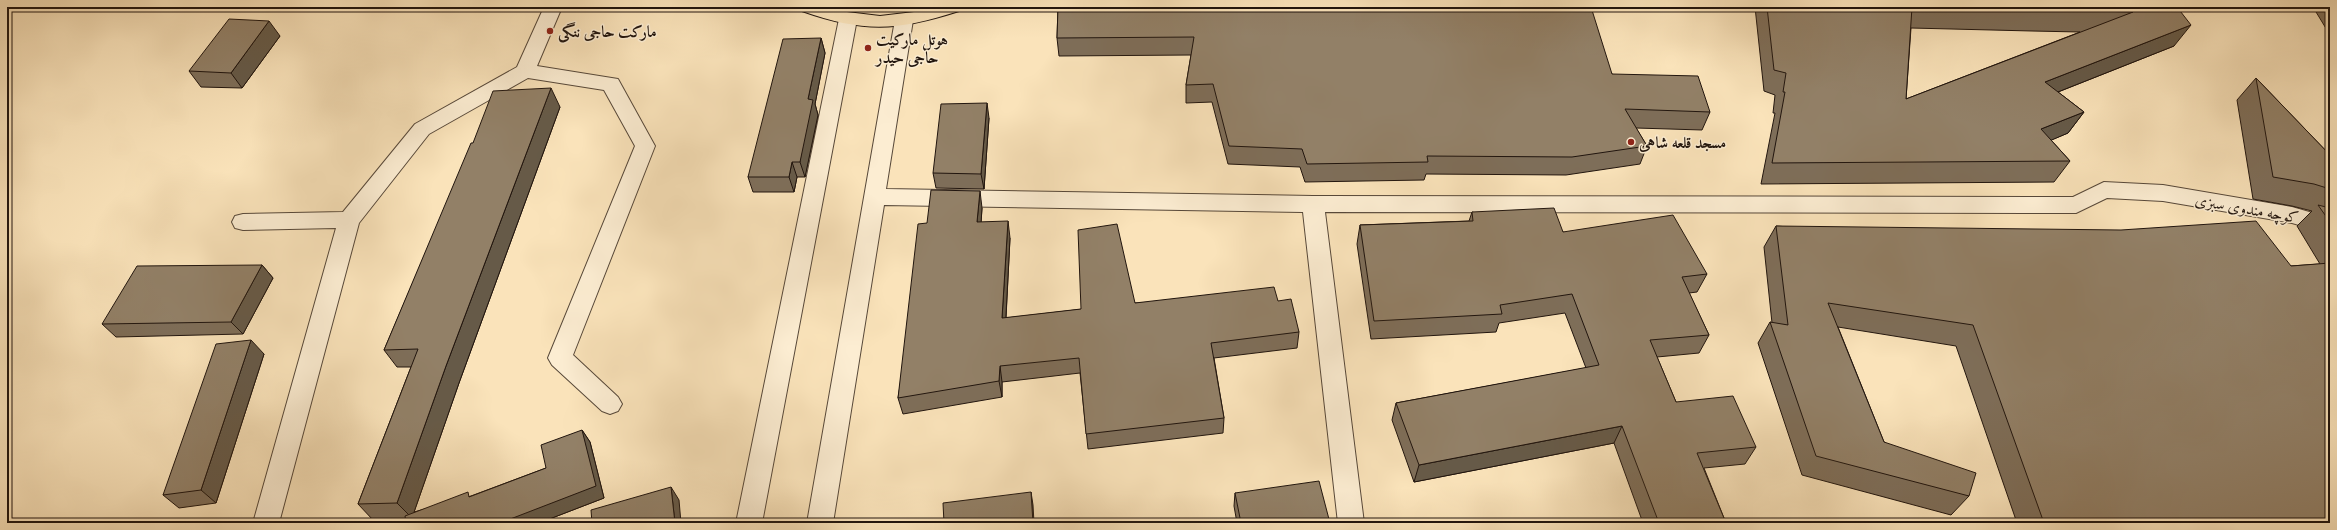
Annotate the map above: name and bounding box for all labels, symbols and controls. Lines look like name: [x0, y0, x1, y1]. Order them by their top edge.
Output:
place label: مارکت حاجی ننگی: [558, 22, 657, 43]
marker: مارکت حاجی ننگی: [545, 26, 555, 36]
place label: هوتل مارکیت حاجی حیدر: [874, 30, 948, 68]
marker: هوتل مارکیت حاجی حیدر: [863, 43, 873, 53]
place label: مسجد قلعه شاهی: [1638, 133, 1726, 153]
marker: مسجد قلعه شاهی: [1626, 137, 1636, 147]
street label: کوچه مندوی سبزی: [2193, 190, 2300, 229]

